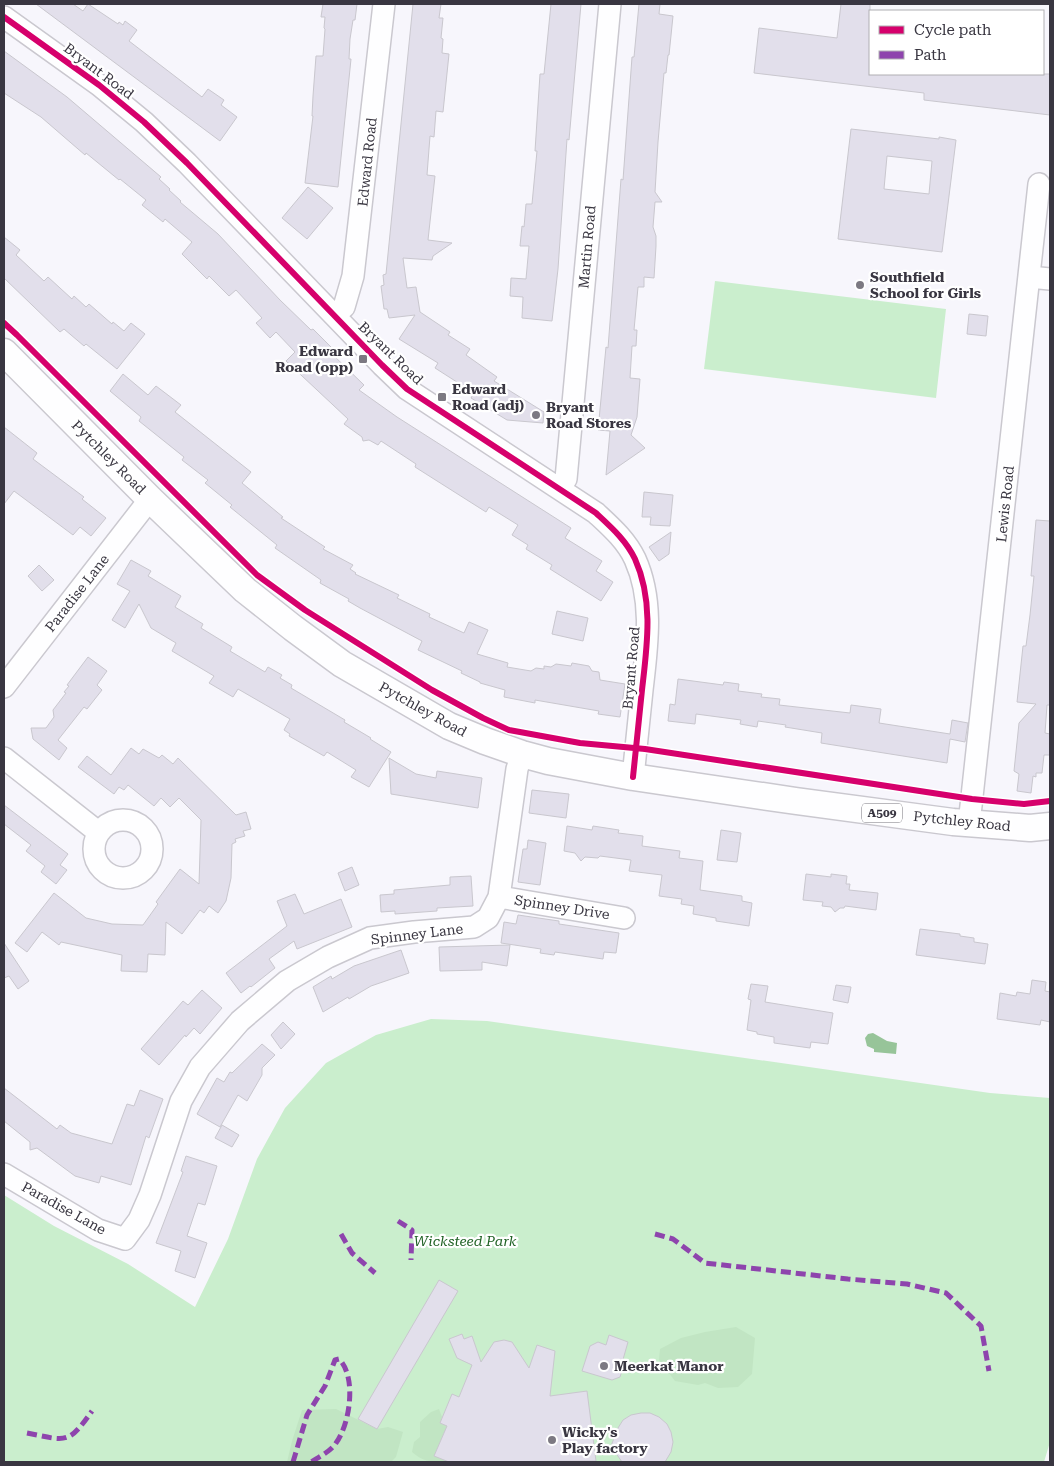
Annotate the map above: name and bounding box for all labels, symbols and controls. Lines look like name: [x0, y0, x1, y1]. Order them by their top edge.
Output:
legend: [869, 10, 1044, 75]
text: Cycle path: [914, 21, 992, 39]
street label: Bryant Road: [61, 40, 137, 102]
text: Path: [914, 46, 947, 64]
street label: Edward Road: [354, 117, 380, 207]
street label: Martin Road: [575, 205, 599, 289]
place label: Southfield School for Girls: [870, 269, 981, 301]
marker: Southfield School for Girls: [854, 279, 866, 291]
street label: Bryant Road: [356, 318, 426, 388]
place label: Edward Road (opp): [275, 343, 354, 375]
marker: Edward Road (opp): [357, 353, 369, 365]
place label: Edward Road (adj): [452, 381, 524, 413]
marker: Edward Road (adj): [436, 391, 448, 403]
place label: Bryant Road Stores: [546, 399, 631, 431]
marker: Bryant Road Stores: [530, 409, 542, 421]
street label: Pytchley Road: [69, 417, 149, 497]
street label: Lewis Road: [993, 465, 1017, 543]
street label: Paradise Lane: [42, 551, 112, 635]
street label: Bryant Road: [619, 626, 643, 710]
street label: Pytchley Road: [376, 678, 470, 740]
road number: A509: [862, 804, 902, 822]
street label: Pytchley Road: [913, 808, 1012, 834]
street label: Spinney Drive: [513, 892, 611, 922]
street label: Spinney Lane: [370, 920, 464, 948]
street label: Paradise Lane: [19, 1178, 109, 1238]
park label: Wicksteed Park: [414, 1233, 517, 1249]
place label: Meerkat Manor: [614, 1358, 724, 1374]
marker: Meerkat Manor: [598, 1360, 610, 1372]
place label: Wicky's Play factory: [562, 1424, 648, 1456]
marker: Wicky's Play factory: [546, 1434, 558, 1446]

